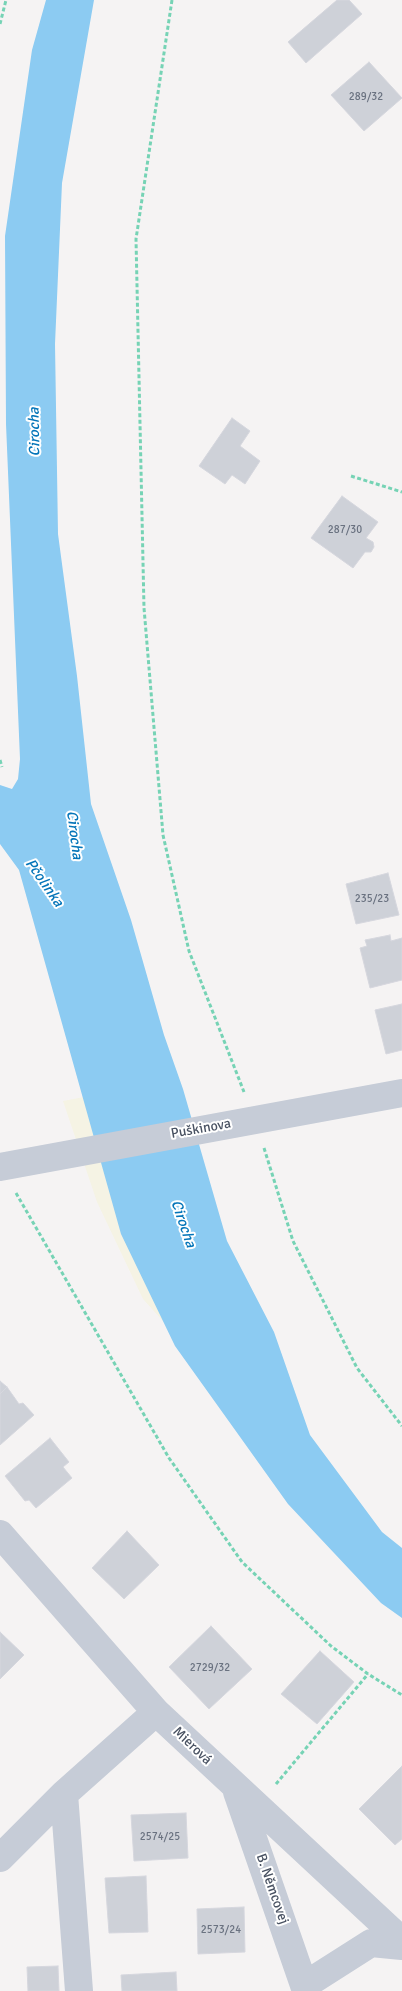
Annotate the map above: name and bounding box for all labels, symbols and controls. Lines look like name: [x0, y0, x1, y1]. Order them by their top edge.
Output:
house number: 289/32: [349, 90, 383, 104]
water label: Cirocha: [26, 407, 44, 457]
house number: 287/30: [328, 523, 362, 537]
water label: Cirocha: [62, 810, 86, 860]
water label: Pčolinka: [21, 855, 67, 911]
house number: 235/23: [355, 892, 389, 906]
street label: Puškinova: [170, 1115, 232, 1143]
water label: Cirocha: [167, 1198, 199, 1250]
house number: 2729/32: [190, 1661, 230, 1675]
street label: Mierová: [169, 1723, 215, 1769]
house number: 2574/25: [140, 1830, 180, 1844]
street label: B. Němcovej: [252, 1851, 292, 1927]
house number: 2573/24: [201, 1923, 241, 1937]

